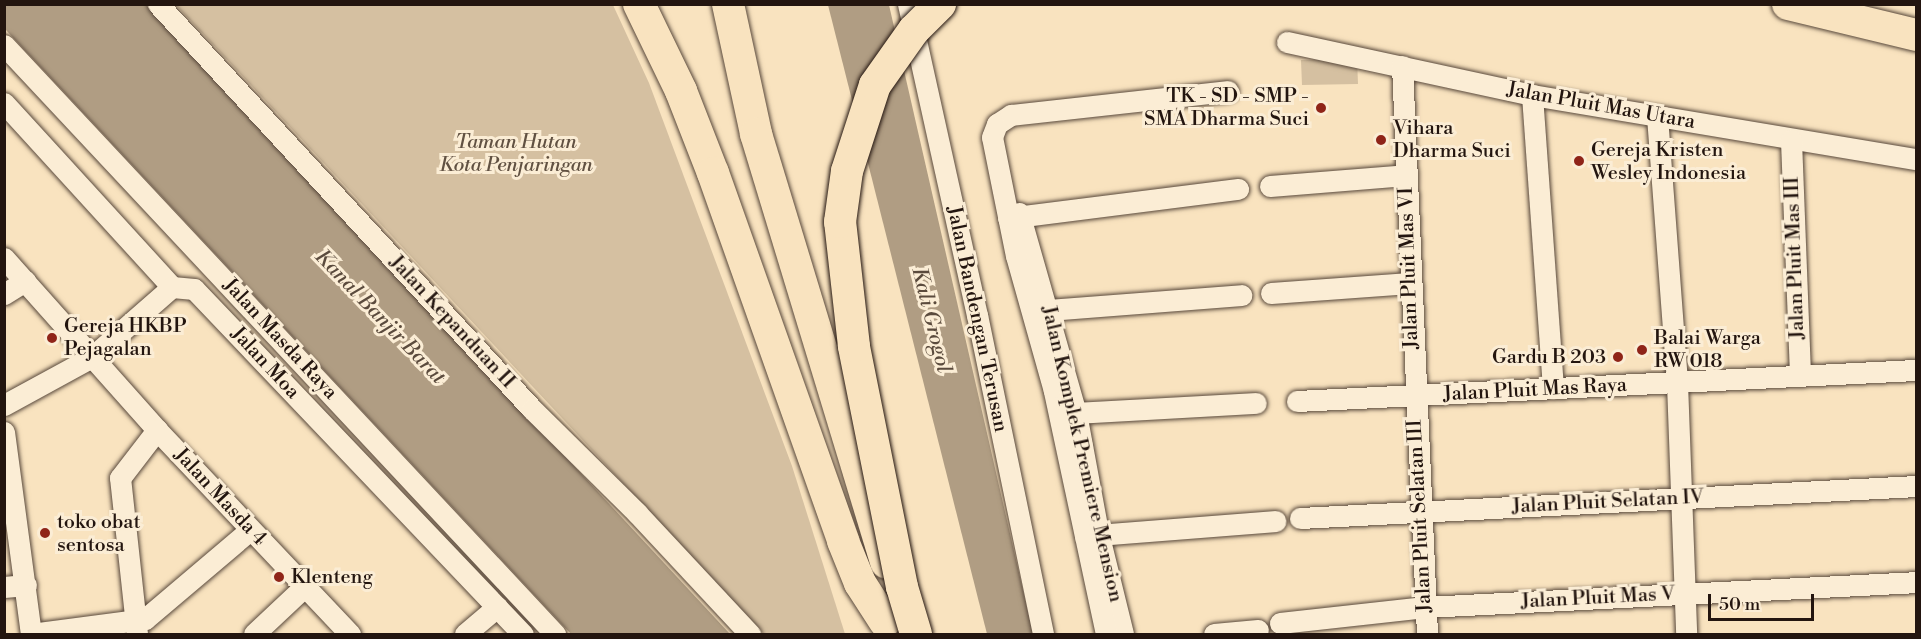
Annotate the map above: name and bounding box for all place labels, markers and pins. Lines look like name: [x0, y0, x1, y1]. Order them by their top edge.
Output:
place label: TK - SD - SMP - SMA Dharma Suci: [1144, 84, 1309, 131]
marker: TK - SD - SMP - SMA Dharma Suci: [1314, 101, 1328, 115]
place label: Vihara Dharma Suci: [1393, 116, 1511, 163]
marker: Vihara Dharma Suci: [1374, 133, 1388, 147]
place label: Gereja Kristen Wesley Indonesia: [1591, 138, 1746, 185]
marker: Gereja Kristen Wesley Indonesia: [1572, 154, 1586, 168]
place label: Gereja HKBP Pejagalan: [64, 314, 187, 361]
place label: Balai Warga RW 018: [1654, 326, 1761, 373]
marker: Gereja HKBP Pejagalan: [45, 331, 59, 345]
marker: Balai Warga RW 018: [1635, 343, 1649, 357]
place label: Gardu B 203: [1492, 345, 1606, 369]
marker: Gardu B 203: [1611, 350, 1625, 364]
place label: toko obat sentosa: [57, 510, 140, 557]
marker: toko obat sentosa: [38, 526, 52, 540]
place label: Klenteng: [291, 565, 373, 589]
marker: Klenteng: [272, 570, 286, 584]

